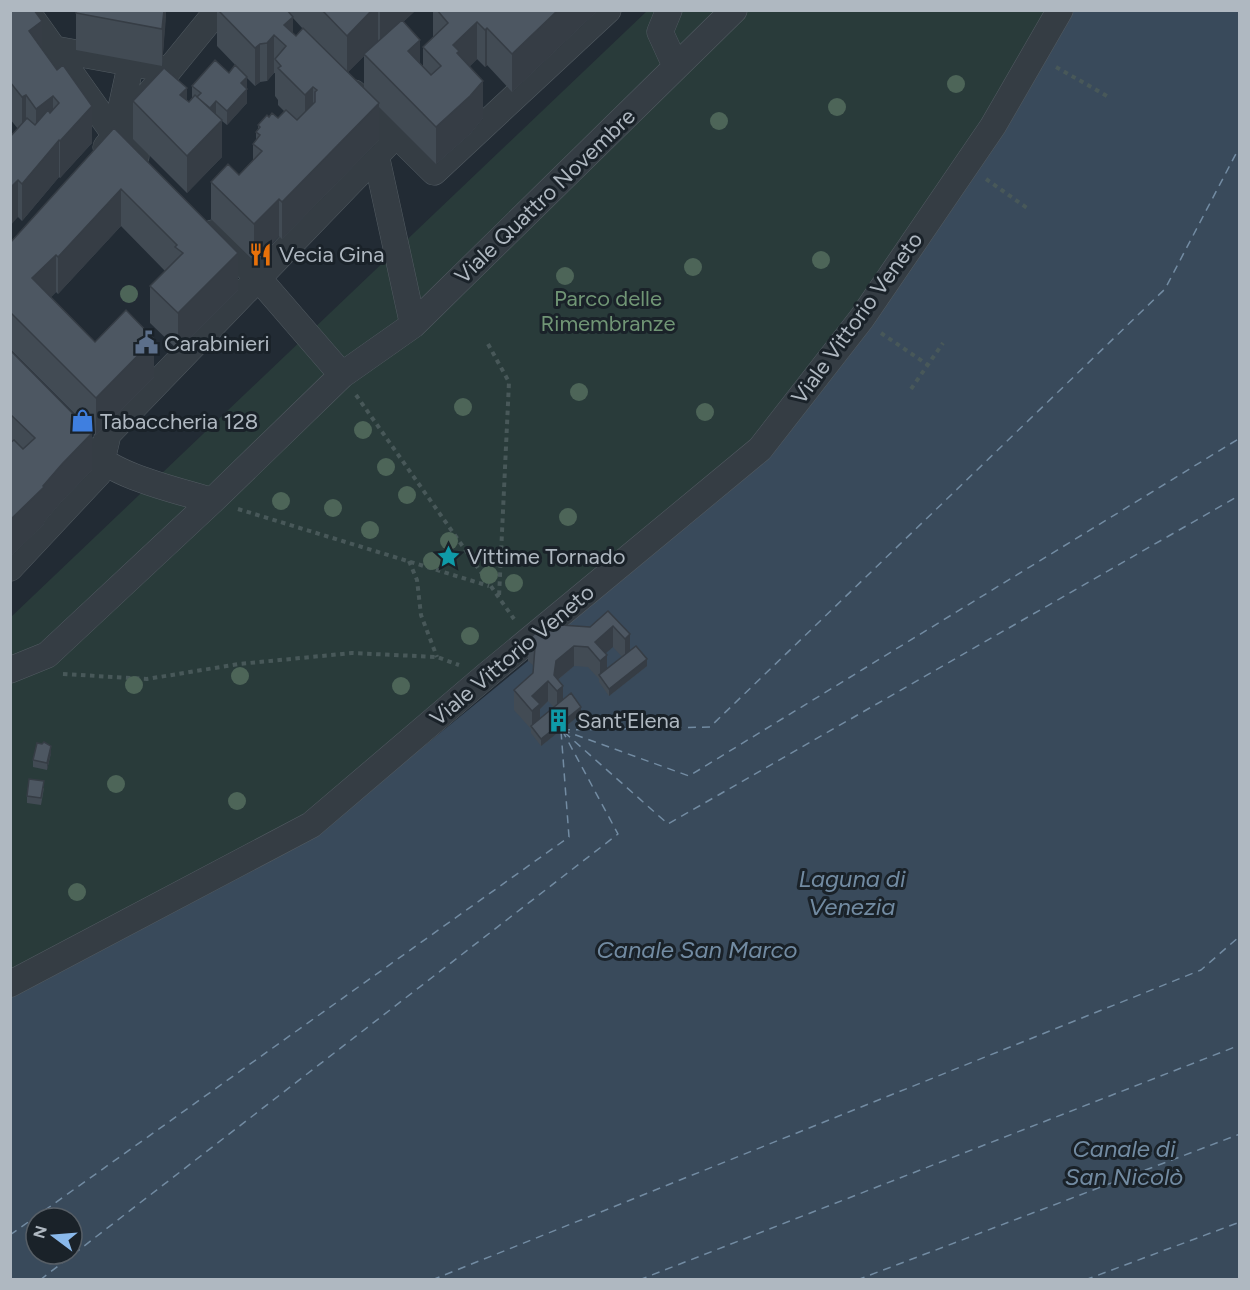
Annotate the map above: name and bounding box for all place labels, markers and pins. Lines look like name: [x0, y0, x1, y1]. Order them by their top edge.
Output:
restaurant icon: Vecia Gina: [248, 241, 274, 267]
place label: Vecia Gina: [279, 241, 384, 268]
public building icon: Carabinieri: [133, 330, 159, 356]
place label: Carabinieri: [164, 330, 270, 357]
shop icon: Tabaccheria 128: [69, 408, 95, 434]
place label: Tabaccheria 128: [100, 408, 258, 435]
place icon: Vittime Tornado: [436, 543, 462, 569]
place label: Vittime Tornado: [467, 543, 625, 570]
building icon: Sant'Elena: [546, 707, 572, 733]
place label: Sant'Elena: [577, 707, 680, 734]

